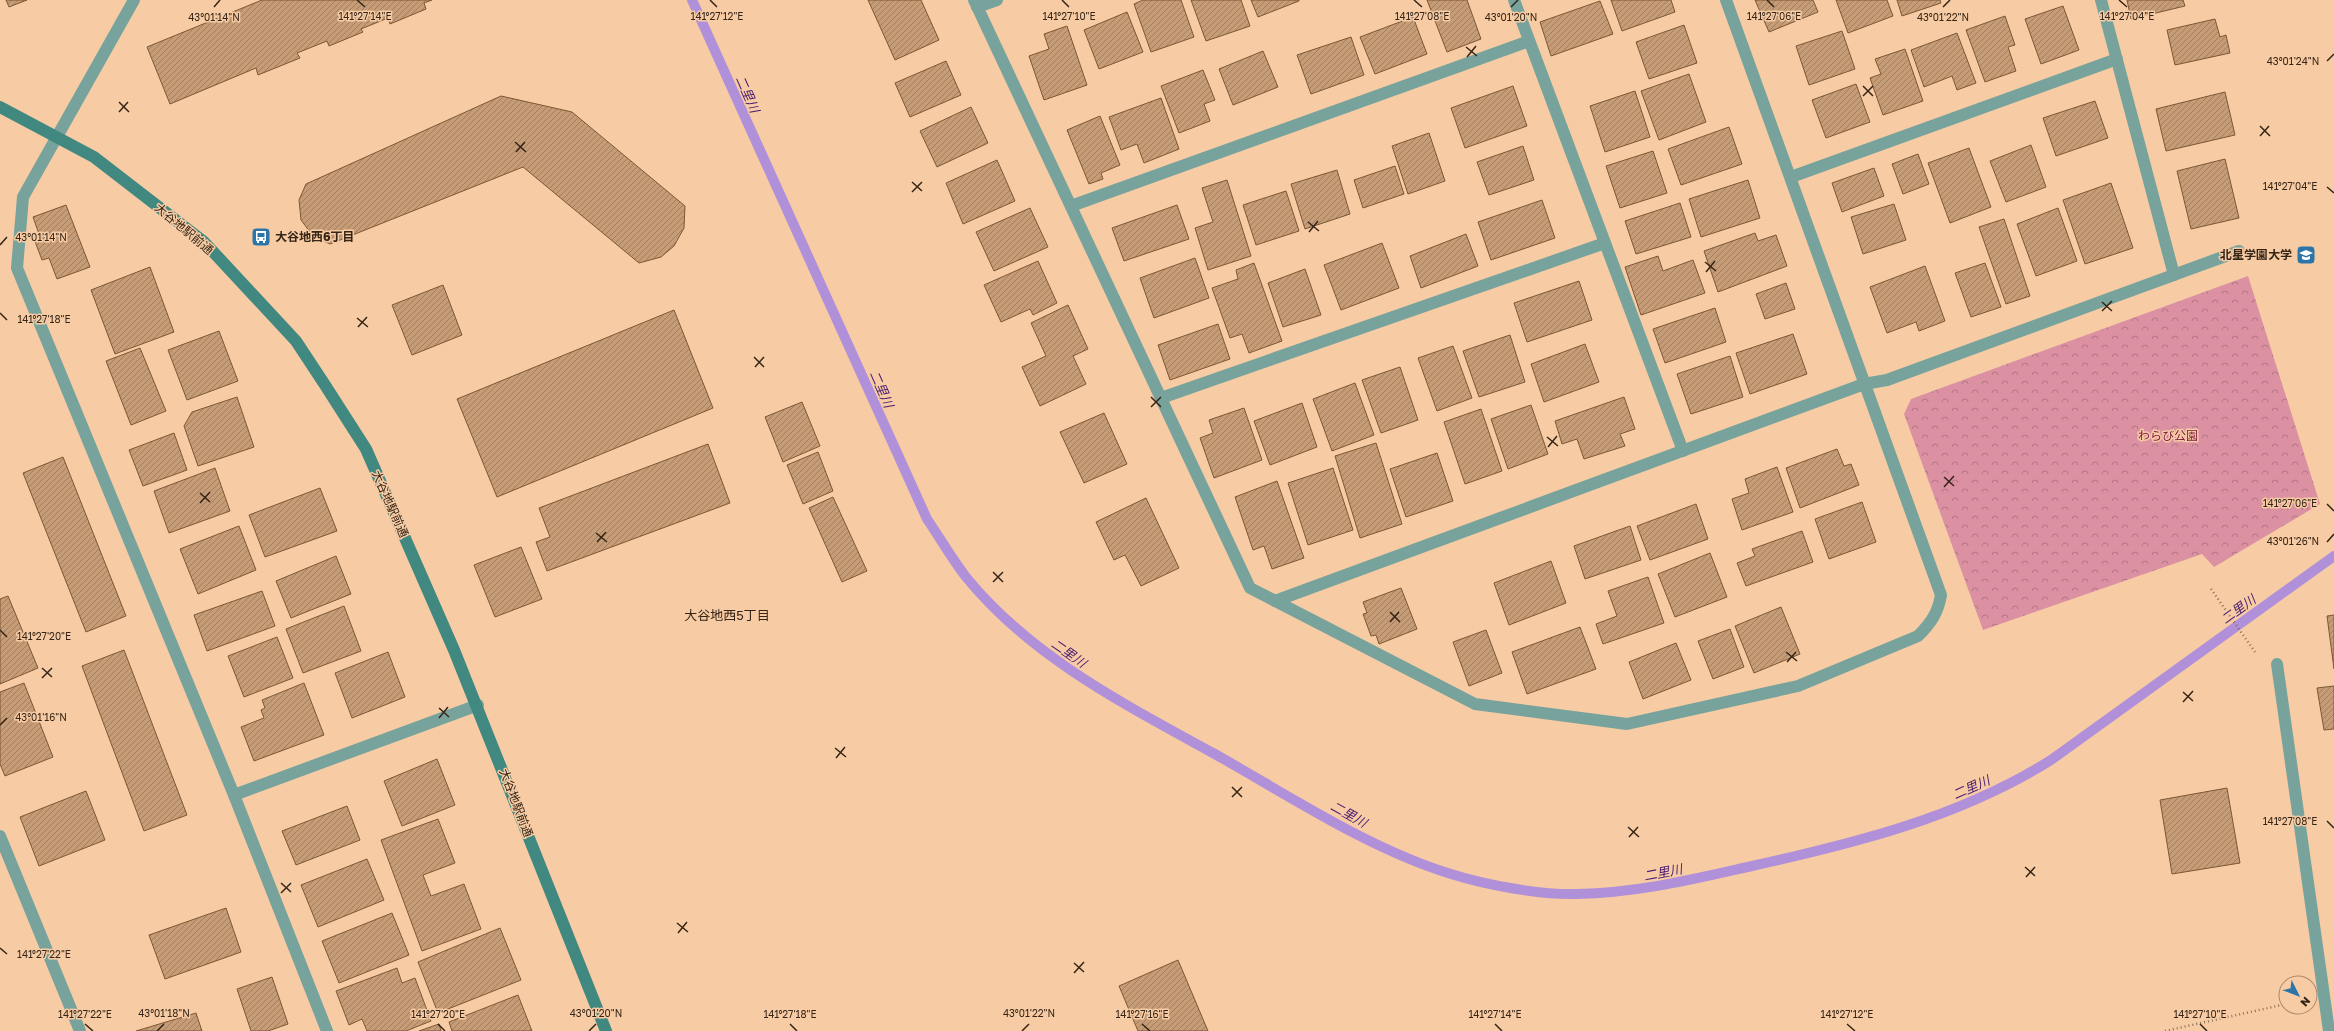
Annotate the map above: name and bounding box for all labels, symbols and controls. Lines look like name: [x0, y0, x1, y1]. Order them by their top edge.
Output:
text: 141°27'14"E: [338, 10, 392, 22]
text: 141°27'12"E: [691, 10, 743, 22]
text: 141°27'10"E: [1042, 10, 1096, 22]
text: 141°27'08"E: [1395, 10, 1449, 22]
text: 141°27'06"E: [1747, 10, 1801, 22]
text: 141°27'04"E: [2100, 10, 2154, 22]
text: 43°01'14"N: [188, 11, 240, 23]
text: 43°01'20"N: [1485, 11, 1537, 23]
text: 43°01'22"N: [1917, 11, 1969, 23]
text: 43°01'24"N: [2267, 55, 2319, 67]
water label: 二里川: [733, 73, 764, 117]
text: 141°27'04"E: [2263, 180, 2317, 192]
street label: 大谷地駅前通: [152, 200, 217, 258]
bus stop icon: 大谷地西6丁目: [250, 226, 272, 248]
place label: 大谷地西6丁目: [275, 229, 355, 244]
text: 43°01'14"N: [15, 231, 67, 243]
school or university icon: 北星学園大学: [2295, 244, 2317, 266]
place label: 北星学園大学: [2220, 247, 2292, 262]
text: 141°27'18"E: [17, 313, 71, 325]
water label: 二里川: [867, 368, 898, 412]
park label: わらび公園: [2138, 428, 2198, 443]
street label: 大谷地駅前通: [369, 468, 412, 540]
text: 141°27'06"E: [2263, 497, 2317, 509]
text: 43°01'26"N: [2267, 535, 2319, 547]
water label: 二里川: [2218, 590, 2260, 627]
district label: 大谷地西5丁目: [684, 607, 770, 623]
text: 141°27'20"E: [17, 630, 71, 642]
water label: 二里川: [1048, 635, 1091, 672]
text: 43°01'16"N: [15, 711, 67, 723]
street label: 大谷地駅前通: [497, 767, 536, 839]
water label: 二里川: [1950, 771, 1994, 802]
water label: 二里川: [1328, 798, 1372, 831]
text: 141°27'08"E: [2263, 815, 2317, 827]
water label: 二里川: [1642, 860, 1686, 884]
text: 141°27'22"E: [17, 948, 71, 960]
north arrow: [2278, 975, 2318, 1015]
text: N: [2298, 995, 2313, 1009]
text: 43°01'18"N: [138, 1007, 190, 1019]
text: 43°01'20"N: [570, 1007, 622, 1019]
text: 43°01'22"N: [1003, 1007, 1055, 1019]
text: 141°27'22"E: [58, 1008, 112, 1020]
text: 141°27'20"E: [411, 1008, 465, 1020]
text: 141°27'18"E: [763, 1008, 817, 1020]
text: 141°27'16"E: [1115, 1008, 1169, 1020]
text: 141°27'14"E: [1468, 1008, 1522, 1020]
text: 141°27'12"E: [1821, 1008, 1873, 1020]
text: 141°27'10"E: [2173, 1008, 2227, 1020]

